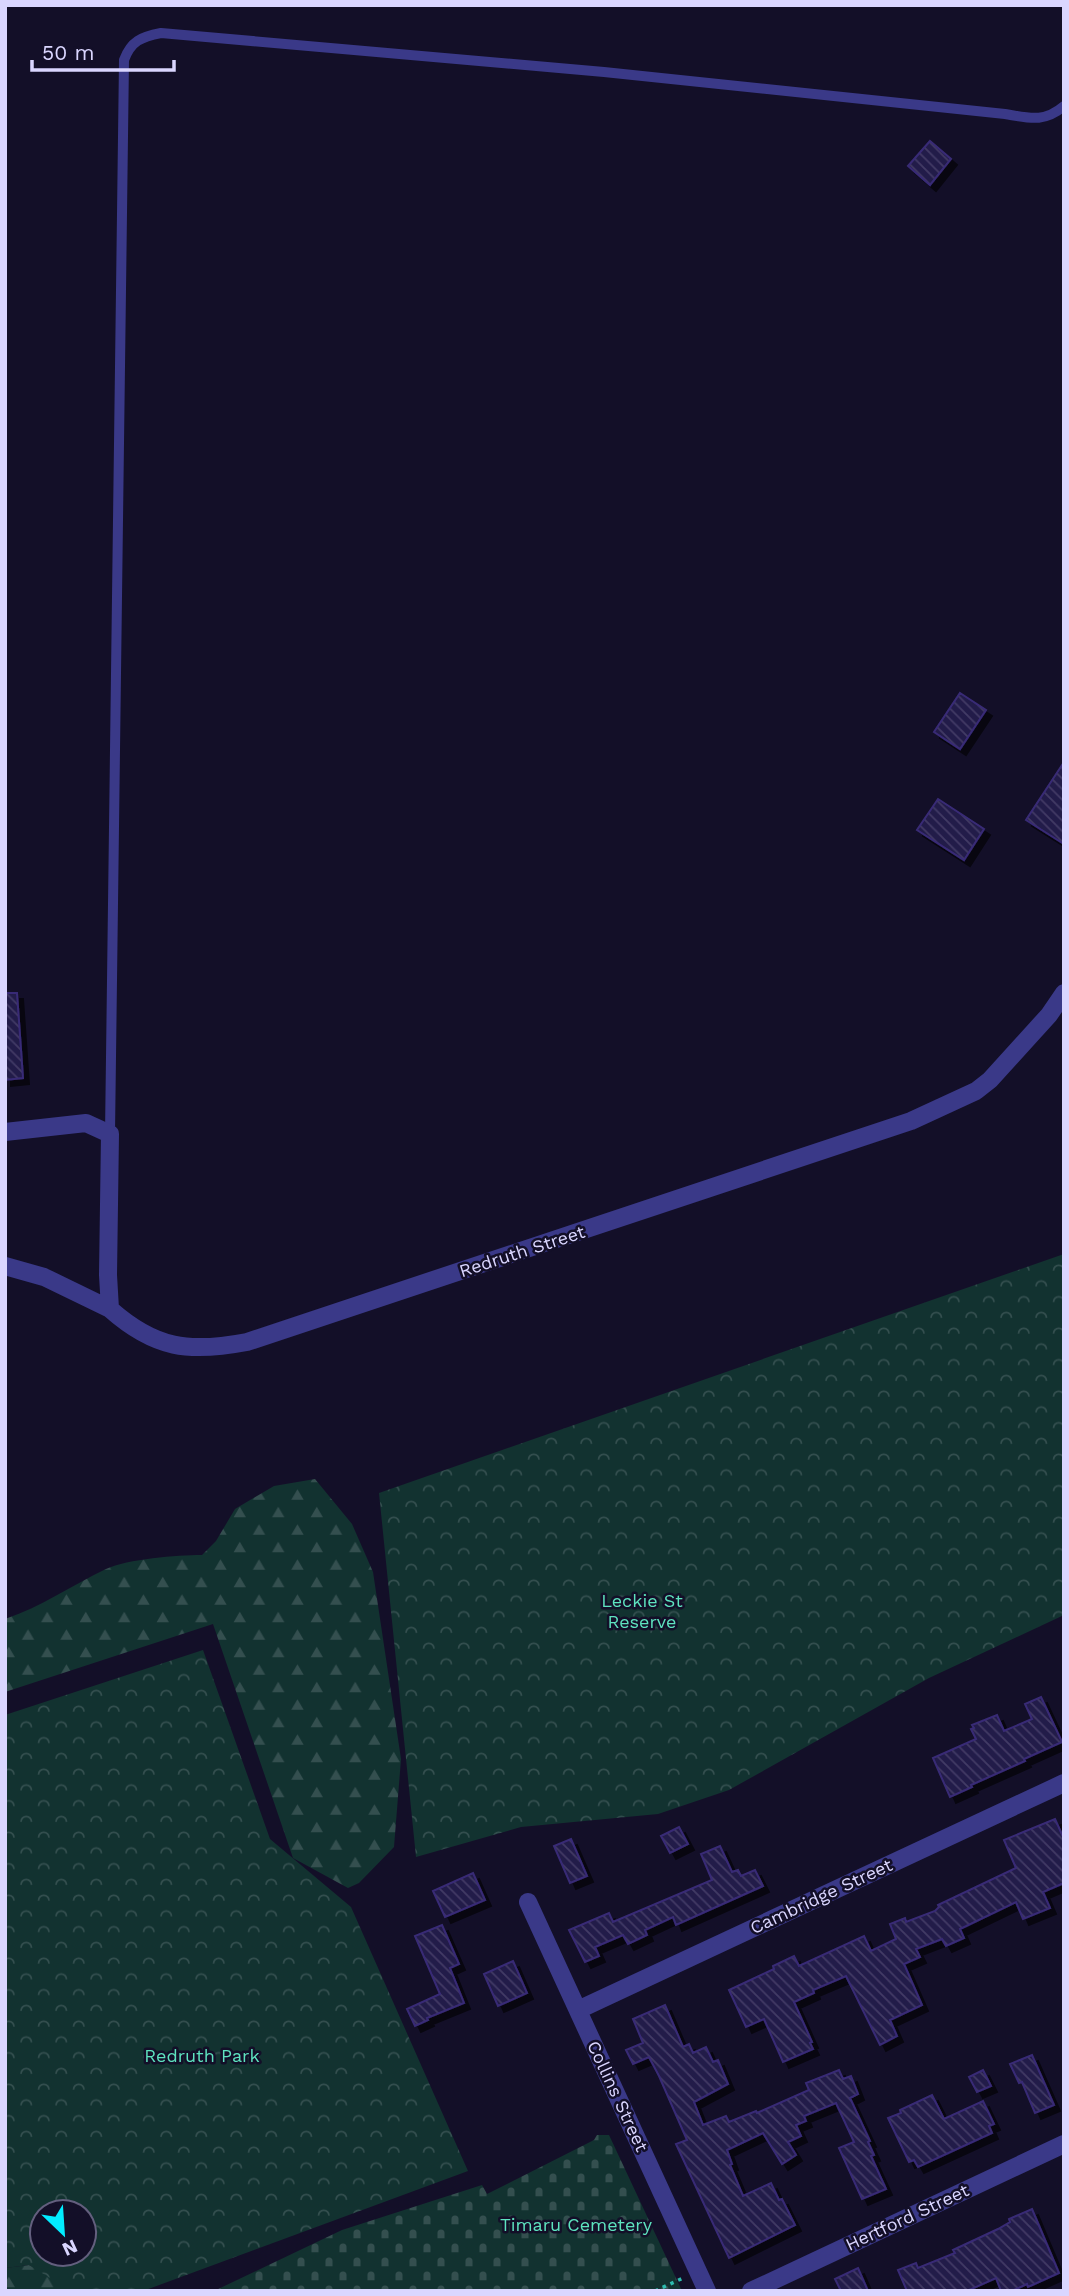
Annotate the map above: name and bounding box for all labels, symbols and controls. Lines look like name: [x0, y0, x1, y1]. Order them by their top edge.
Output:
scale bar: [32, 28, 173, 72]
text: 50 m: [42, 40, 94, 65]
street label: Redruth Street: [457, 1221, 588, 1281]
park label: Leckie St Reserve: [601, 1590, 683, 1632]
street label: Cambridge Street: [746, 1854, 896, 1938]
street label: Collins Street: [583, 2037, 653, 2155]
park label: Redruth Park: [144, 2045, 260, 2066]
street label: Hertford Street: [842, 2179, 972, 2255]
north arrow: [28, 2198, 98, 2268]
park label: Timaru Cemetery: [500, 2214, 653, 2235]
text: N: [59, 2235, 81, 2261]

